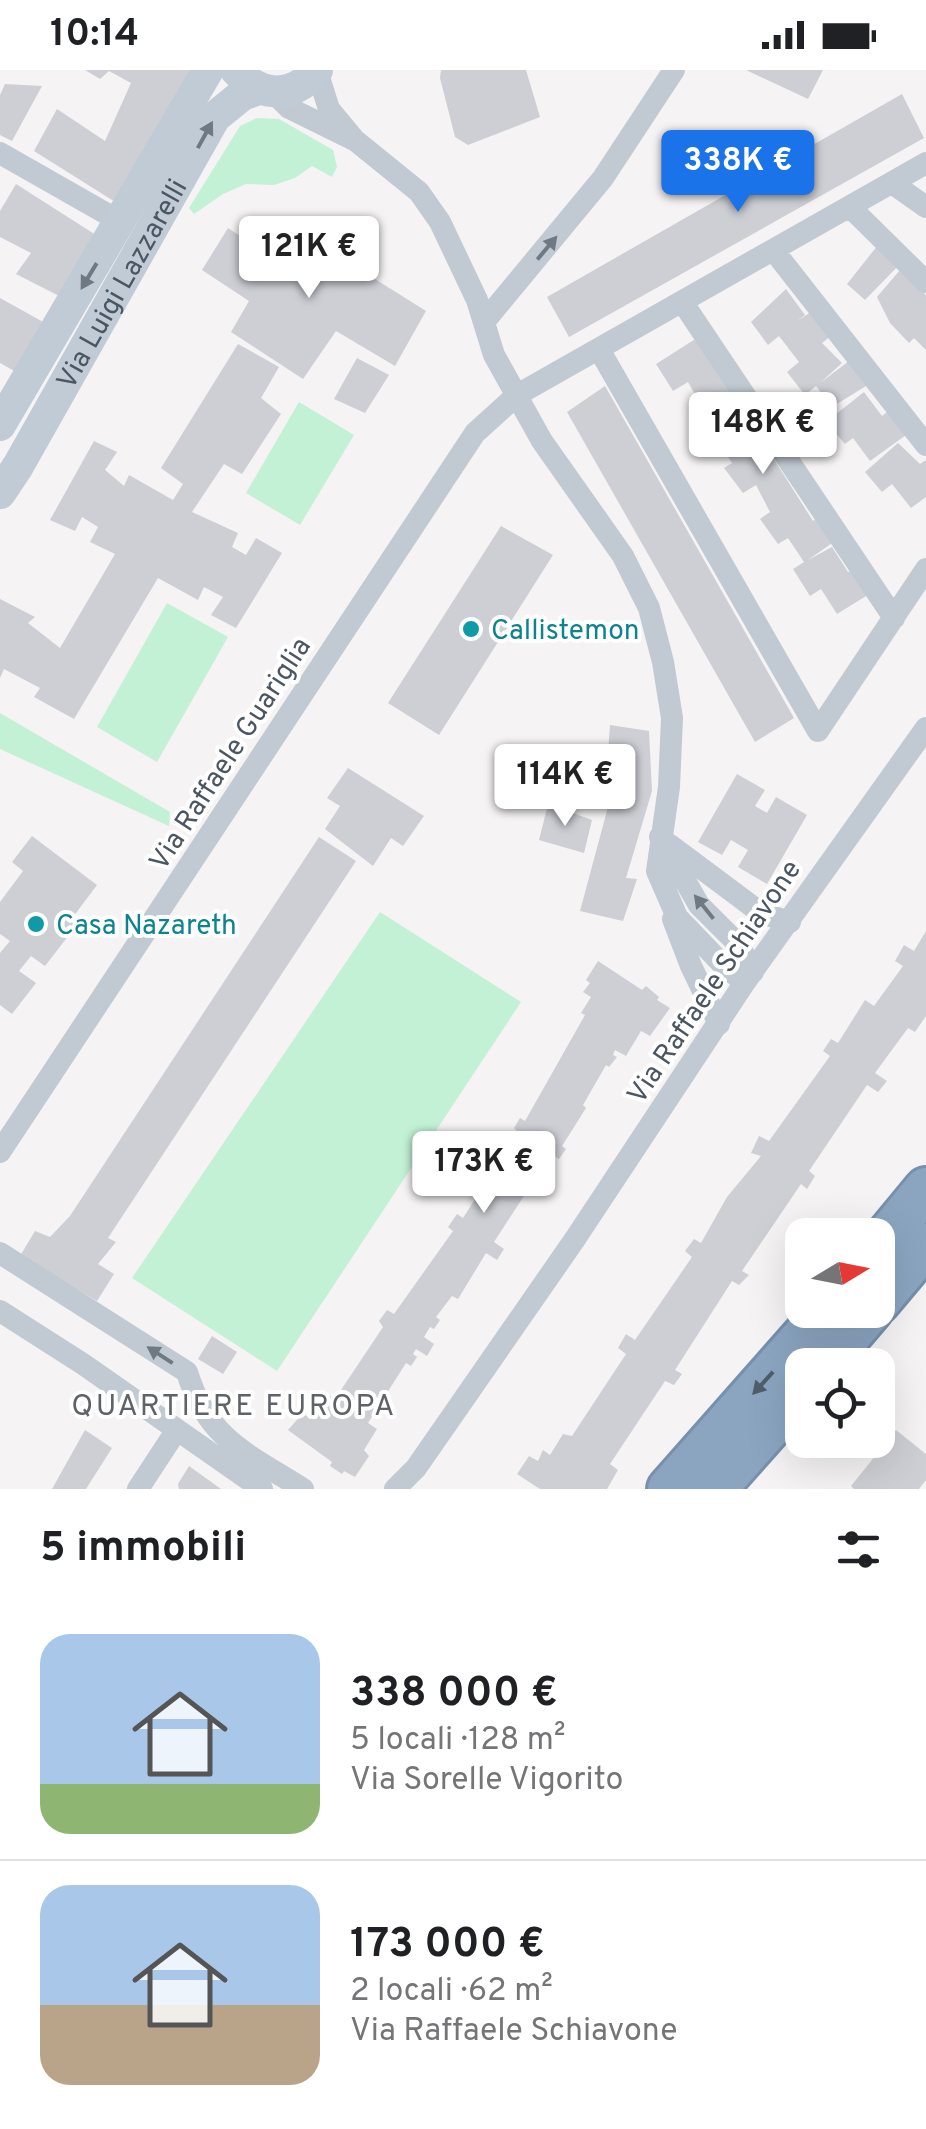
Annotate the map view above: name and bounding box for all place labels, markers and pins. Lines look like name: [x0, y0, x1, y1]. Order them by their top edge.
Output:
pin: 338K €: [657, 130, 819, 215]
pin: 121K €: [228, 216, 390, 301]
pin: 148K €: [682, 392, 844, 477]
place label: Callistemon: [491, 614, 640, 650]
marker: Callistemon: [460, 618, 482, 640]
pin: 114K €: [484, 744, 646, 829]
place label: Casa Nazareth: [56, 909, 237, 945]
marker: Casa Nazareth: [25, 913, 47, 935]
pin: 173K €: [403, 1131, 565, 1216]

